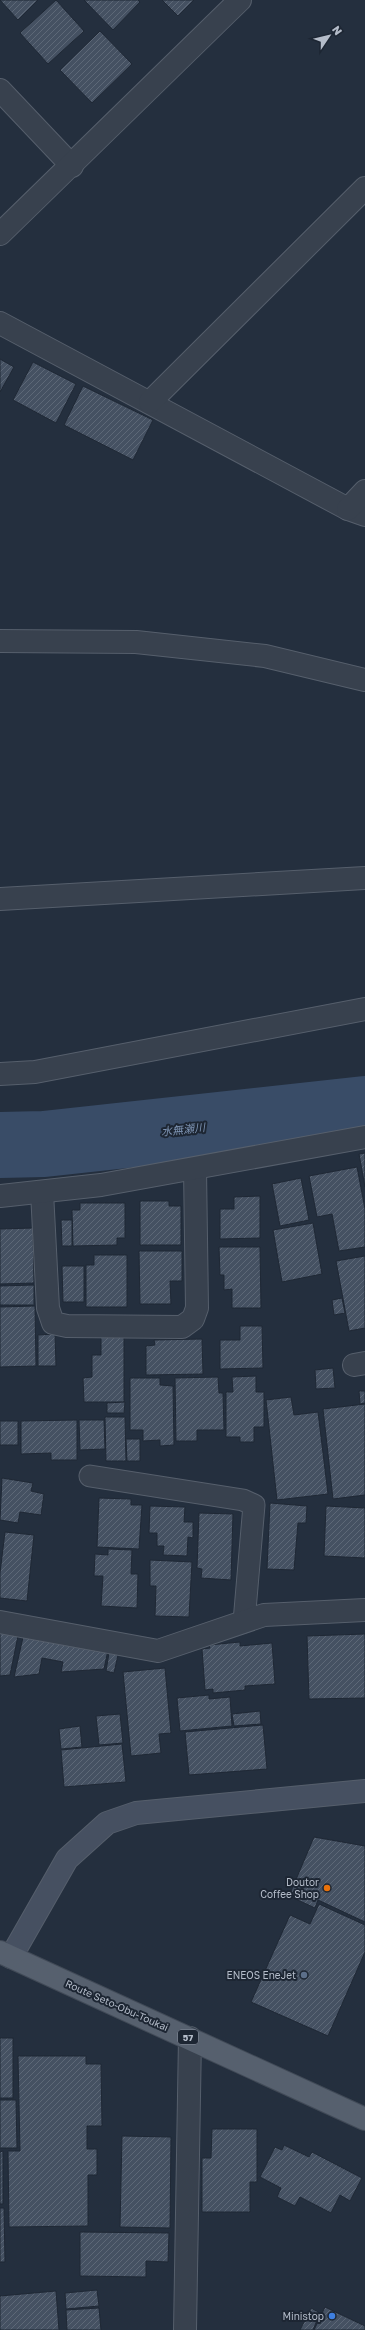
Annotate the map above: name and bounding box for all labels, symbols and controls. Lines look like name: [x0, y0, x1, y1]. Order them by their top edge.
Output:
north arrow: [309, 16, 349, 56]
text: N: [330, 23, 345, 37]
water label: 水無瀬川: [160, 1120, 207, 1138]
place label: Doutor Coffee Shop: [260, 1876, 319, 1900]
marker: Doutor Coffee Shop: [322, 1883, 332, 1893]
place label: ENEOS EneJet: [227, 1969, 296, 1981]
marker: ENEOS EneJet: [299, 1970, 309, 1980]
street label: Route Seto-Obu-Toukai: [64, 1977, 170, 2033]
road number: 57: [178, 2030, 198, 2044]
place label: Ministop: [282, 2310, 324, 2322]
marker: Ministop: [327, 2311, 337, 2321]

